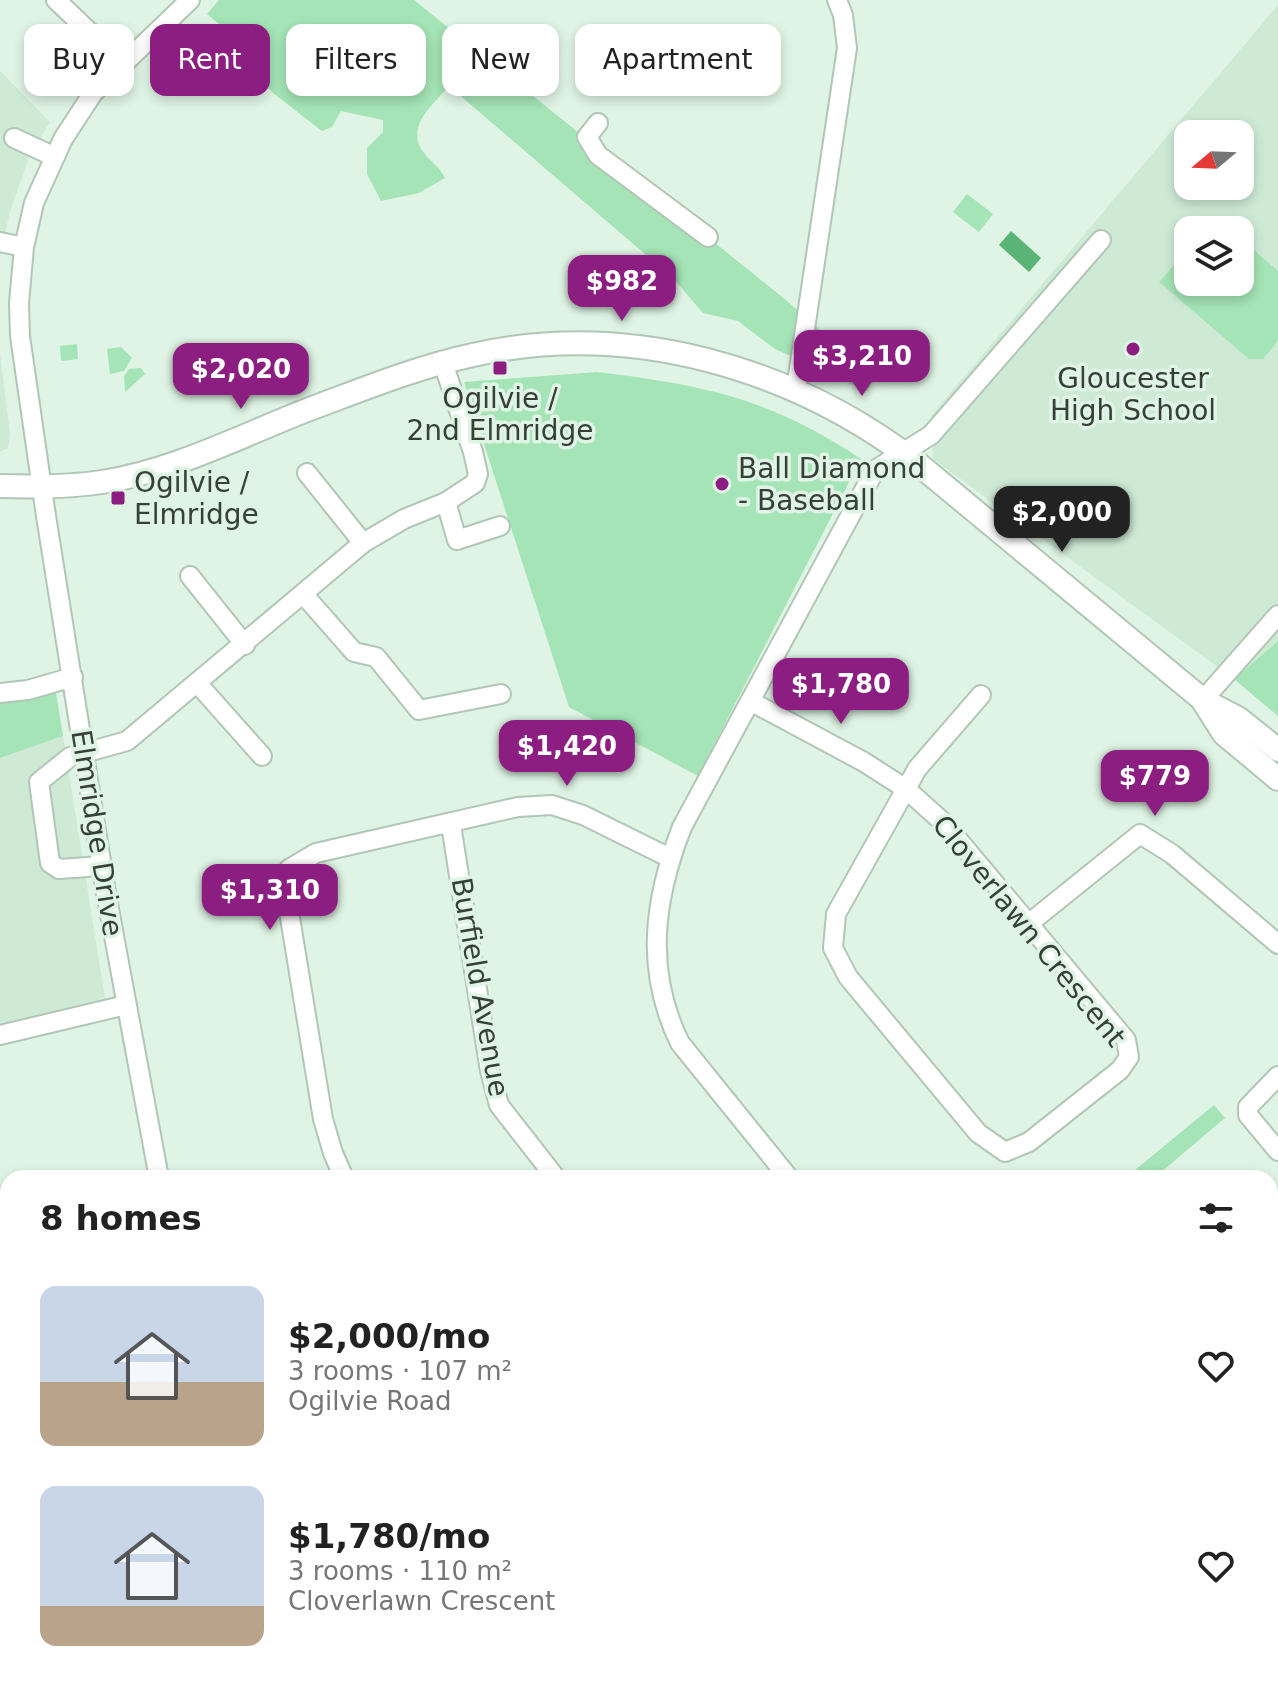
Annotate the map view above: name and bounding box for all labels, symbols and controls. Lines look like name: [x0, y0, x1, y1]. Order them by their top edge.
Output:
chip: Buy: [24, 24, 134, 96]
chip: Rent: [150, 24, 270, 96]
chip: Filters: [286, 24, 426, 96]
chip: New: [442, 24, 559, 96]
chip: Apartment: [575, 24, 781, 96]
north arrow: [1174, 120, 1254, 200]
map controls: [1174, 120, 1254, 296]
button: layers: [1174, 216, 1254, 296]
pin: $982: [575, 255, 669, 323]
text: $982: [586, 266, 658, 296]
pin: $3,210: [797, 330, 927, 398]
marker: Gloucester High School: [1124, 340, 1142, 358]
text: $3,210: [812, 341, 912, 371]
pin: $2,020: [176, 343, 306, 411]
text: $2,020: [191, 354, 291, 384]
marker: Ogilvie / 2nd Elmridge: [491, 359, 509, 377]
place label: Gloucester High School: [1050, 362, 1216, 427]
place label: Ogilvie / 2nd Elmridge: [406, 382, 594, 447]
place label: Ball Diamond - Baseball: [738, 452, 925, 517]
place label: Ogilvie / Elmridge: [134, 466, 259, 531]
marker: Ball Diamond - Baseball: [713, 475, 731, 493]
pin: $2,000: [997, 486, 1127, 554]
marker: Ogilvie / Elmridge: [109, 489, 127, 507]
text: $2,000: [1012, 497, 1112, 527]
pin: $1,780: [776, 658, 906, 726]
text: $1,780: [791, 669, 891, 699]
pin: $1,420: [502, 720, 632, 788]
street label: Elmridge Drive: [64, 728, 130, 938]
text: $1,420: [517, 731, 617, 761]
pin: $779: [1108, 750, 1202, 818]
text: $779: [1119, 761, 1191, 791]
street label: Cloverlawn Crescent: [926, 809, 1132, 1053]
pin: $1,310: [205, 864, 335, 932]
text: $1,310: [220, 875, 320, 905]
street label: Burfield Avenue: [444, 875, 516, 1099]
icon: filters: [1194, 1196, 1238, 1240]
text: 8 homes: [40, 1198, 202, 1238]
text: $2,000/mo: [288, 1316, 490, 1356]
icon: home: [104, 1318, 200, 1414]
icon: heart: [1194, 1344, 1238, 1388]
text: 3 rooms · 107 m²: [288, 1356, 512, 1386]
text: Ogilvie Road: [288, 1386, 452, 1416]
text: $1,780/mo: [288, 1516, 490, 1556]
icon: home: [104, 1518, 200, 1614]
icon: heart: [1194, 1544, 1238, 1588]
text: 3 rooms · 110 m²: [288, 1556, 512, 1586]
text: Cloverlawn Crescent: [288, 1586, 555, 1616]

